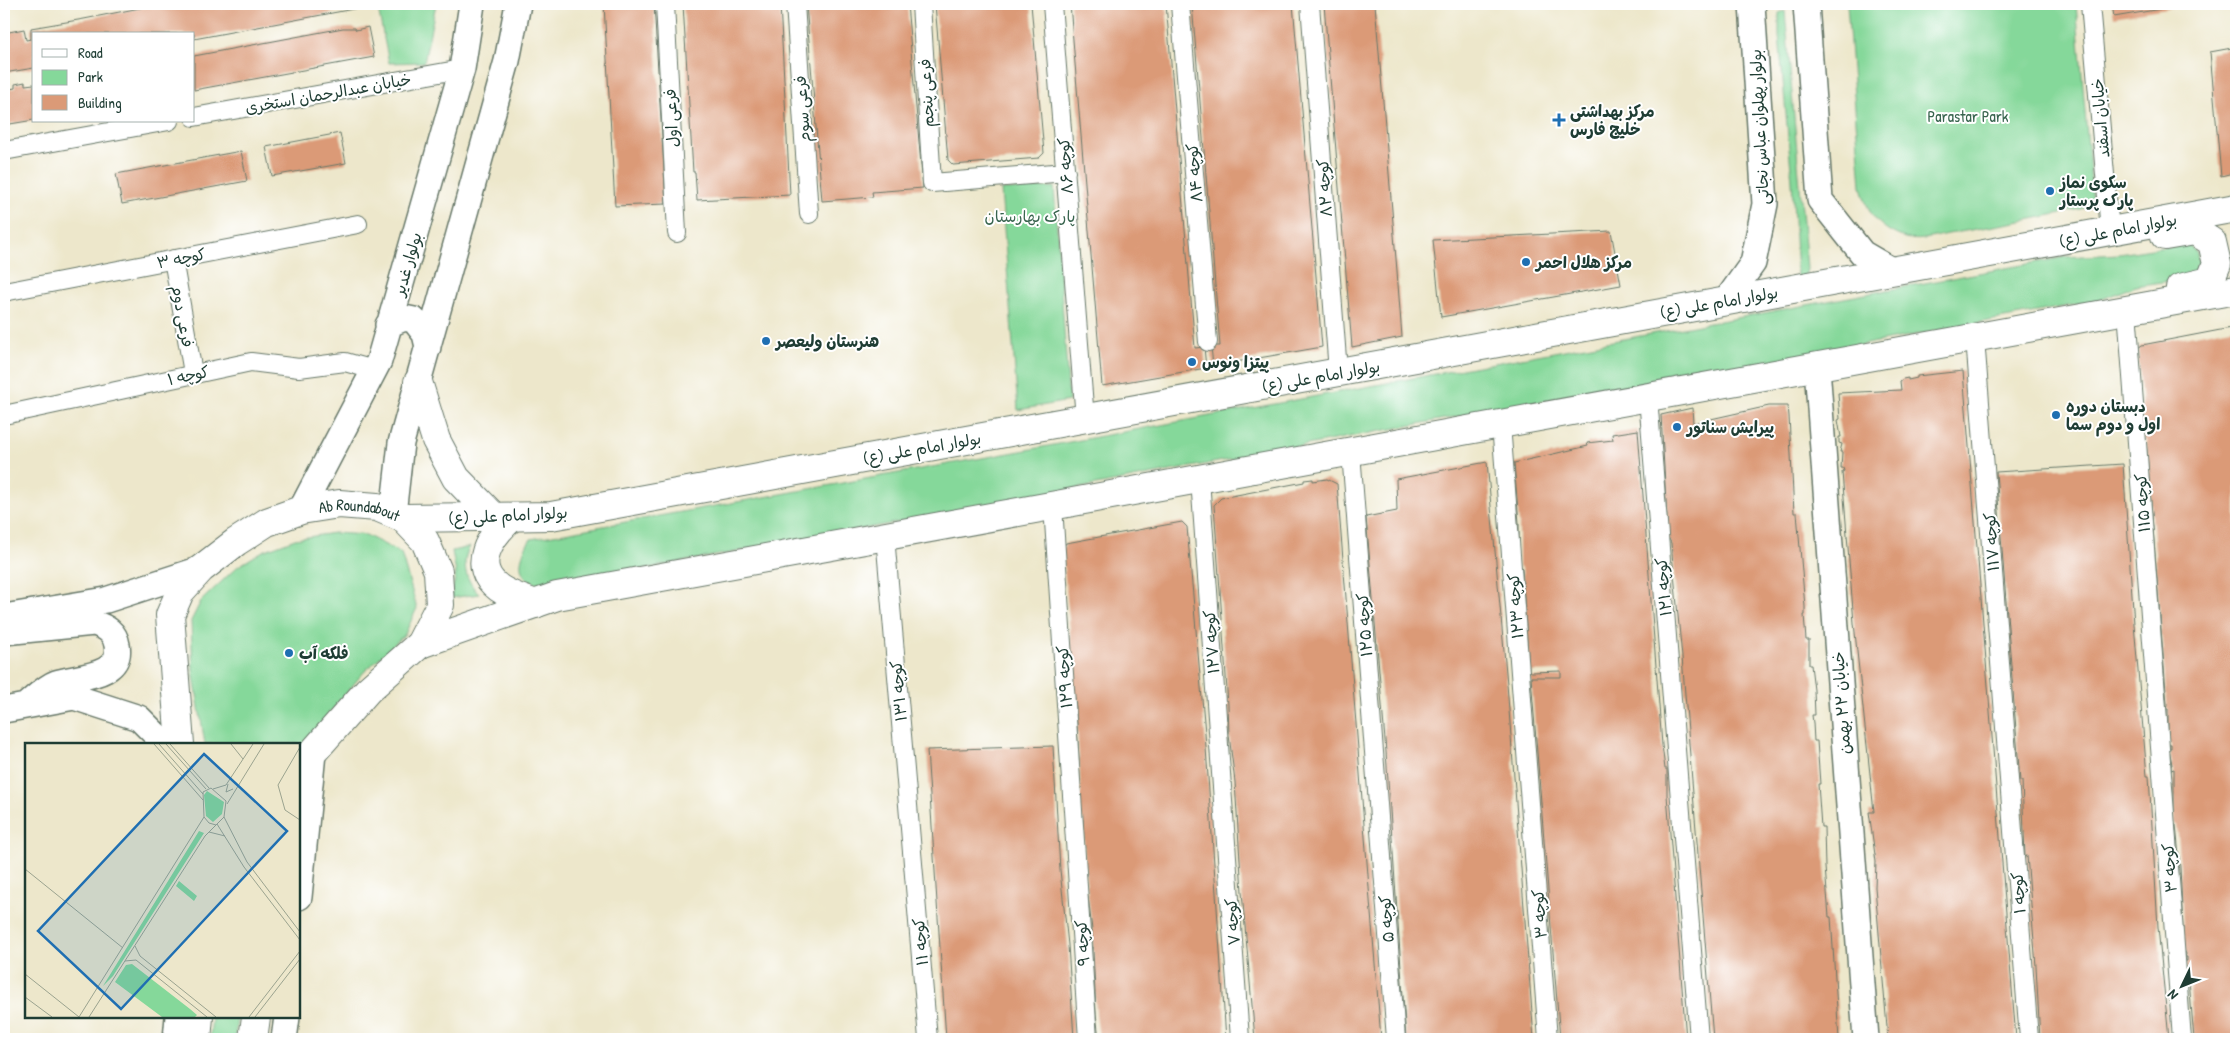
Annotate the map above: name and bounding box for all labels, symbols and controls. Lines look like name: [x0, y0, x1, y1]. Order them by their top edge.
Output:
legend: [32, 32, 195, 122]
text: Road: [78, 42, 103, 63]
street label: بولوار پهلوان عباس نجاتی: [1744, 48, 1774, 206]
street label: فرعی پنجم: [913, 58, 941, 128]
text: Park: [78, 66, 103, 87]
street label: خیابان عبدالرحمان استخری: [243, 68, 413, 118]
street label: فرعی سوم: [789, 75, 817, 143]
street label: خیابان اسفند: [2086, 77, 2114, 159]
street label: فرعی اول: [658, 88, 684, 148]
text: Building: [78, 92, 122, 113]
place label: مرکز بهداشتی خلیج فارس: [1570, 100, 1654, 140]
park label: Parastar Park: [1928, 105, 2009, 127]
marker: مرکز بهداشتی خلیج فارس: [1552, 113, 1566, 127]
street label: کوچه ۸۶: [1052, 137, 1078, 195]
street label: کوچه ۸۴: [1180, 142, 1208, 204]
street label: کوچه ۸۲: [1311, 158, 1337, 218]
place label: سکوی نماز پارک پرستار: [2058, 171, 2134, 211]
marker: سکوی نماز پارک پرستار: [2044, 185, 2056, 197]
park label: پارک بهارستان: [985, 205, 1075, 227]
street label: بولوار امام علی (ع): [2057, 208, 2179, 254]
street label: بولوار غدیر: [387, 230, 427, 300]
street label: کوچه ۳: [155, 242, 207, 274]
place label: مرکز هلال احمر: [1534, 251, 1632, 273]
marker: مرکز هلال احمر: [1520, 256, 1532, 268]
street label: بولوار امام علی (ع): [1658, 281, 1780, 325]
street label: فرعی دوم: [165, 283, 199, 349]
place label: هنرستان ولیعصر: [774, 330, 879, 352]
marker: هنرستان ولیعصر: [760, 335, 772, 347]
place label: پیتزا ونوس: [1202, 351, 1269, 373]
street label: بولوار امام علی (ع): [1260, 355, 1382, 399]
marker: پیتزا ونوس: [1186, 356, 1198, 368]
street label: کوچه ۱: [165, 360, 211, 390]
place label: دبستان دوره اول و دوم سما: [2066, 395, 2160, 437]
marker: دبستان دوره اول و دوم سما: [2050, 409, 2062, 421]
place label: پیرایش سناتور: [1685, 416, 1774, 438]
marker: پیرایش سناتور: [1671, 421, 1683, 433]
street label: بولوار امام علی (ع): [861, 427, 983, 471]
street label: کوچه ۱۱۵: [2129, 473, 2155, 533]
street label: Ab Roundabout: [317, 493, 404, 527]
street label: بولوار امام علی (ع): [448, 501, 568, 531]
street label: کوچه ۱۱۷: [1978, 512, 2004, 572]
street label: کوچه ۱۲۱: [1649, 557, 1677, 617]
street label: کوچه ۱۲۳: [1502, 572, 1528, 640]
street label: کوچه ۱۲۵: [1351, 592, 1377, 658]
street label: کوچه ۱۲۷: [1198, 609, 1224, 675]
place label: فلکه آب: [299, 642, 348, 664]
street label: کوچه ۱۲۹: [1051, 645, 1077, 709]
marker: فلکه آب: [283, 647, 295, 659]
street label: خیابان ۲۲ بهمن: [1826, 651, 1856, 755]
street label: کوچه ۱۳۱: [884, 660, 912, 722]
inset map: [25, 743, 300, 1018]
street label: کوچه ۳: [2156, 842, 2182, 893]
street label: کوچه ۱: [2006, 871, 2030, 915]
street label: کوچه ۳: [1526, 888, 1552, 939]
street label: کوچه ۵: [1373, 894, 1399, 943]
street label: کوچه ۷: [1219, 897, 1245, 947]
street label: کوچه ۱۱: [907, 917, 933, 967]
street label: کوچه ۹: [1069, 919, 1095, 967]
north arrow: [2158, 960, 2208, 1010]
text: N: [2162, 986, 2182, 1004]

